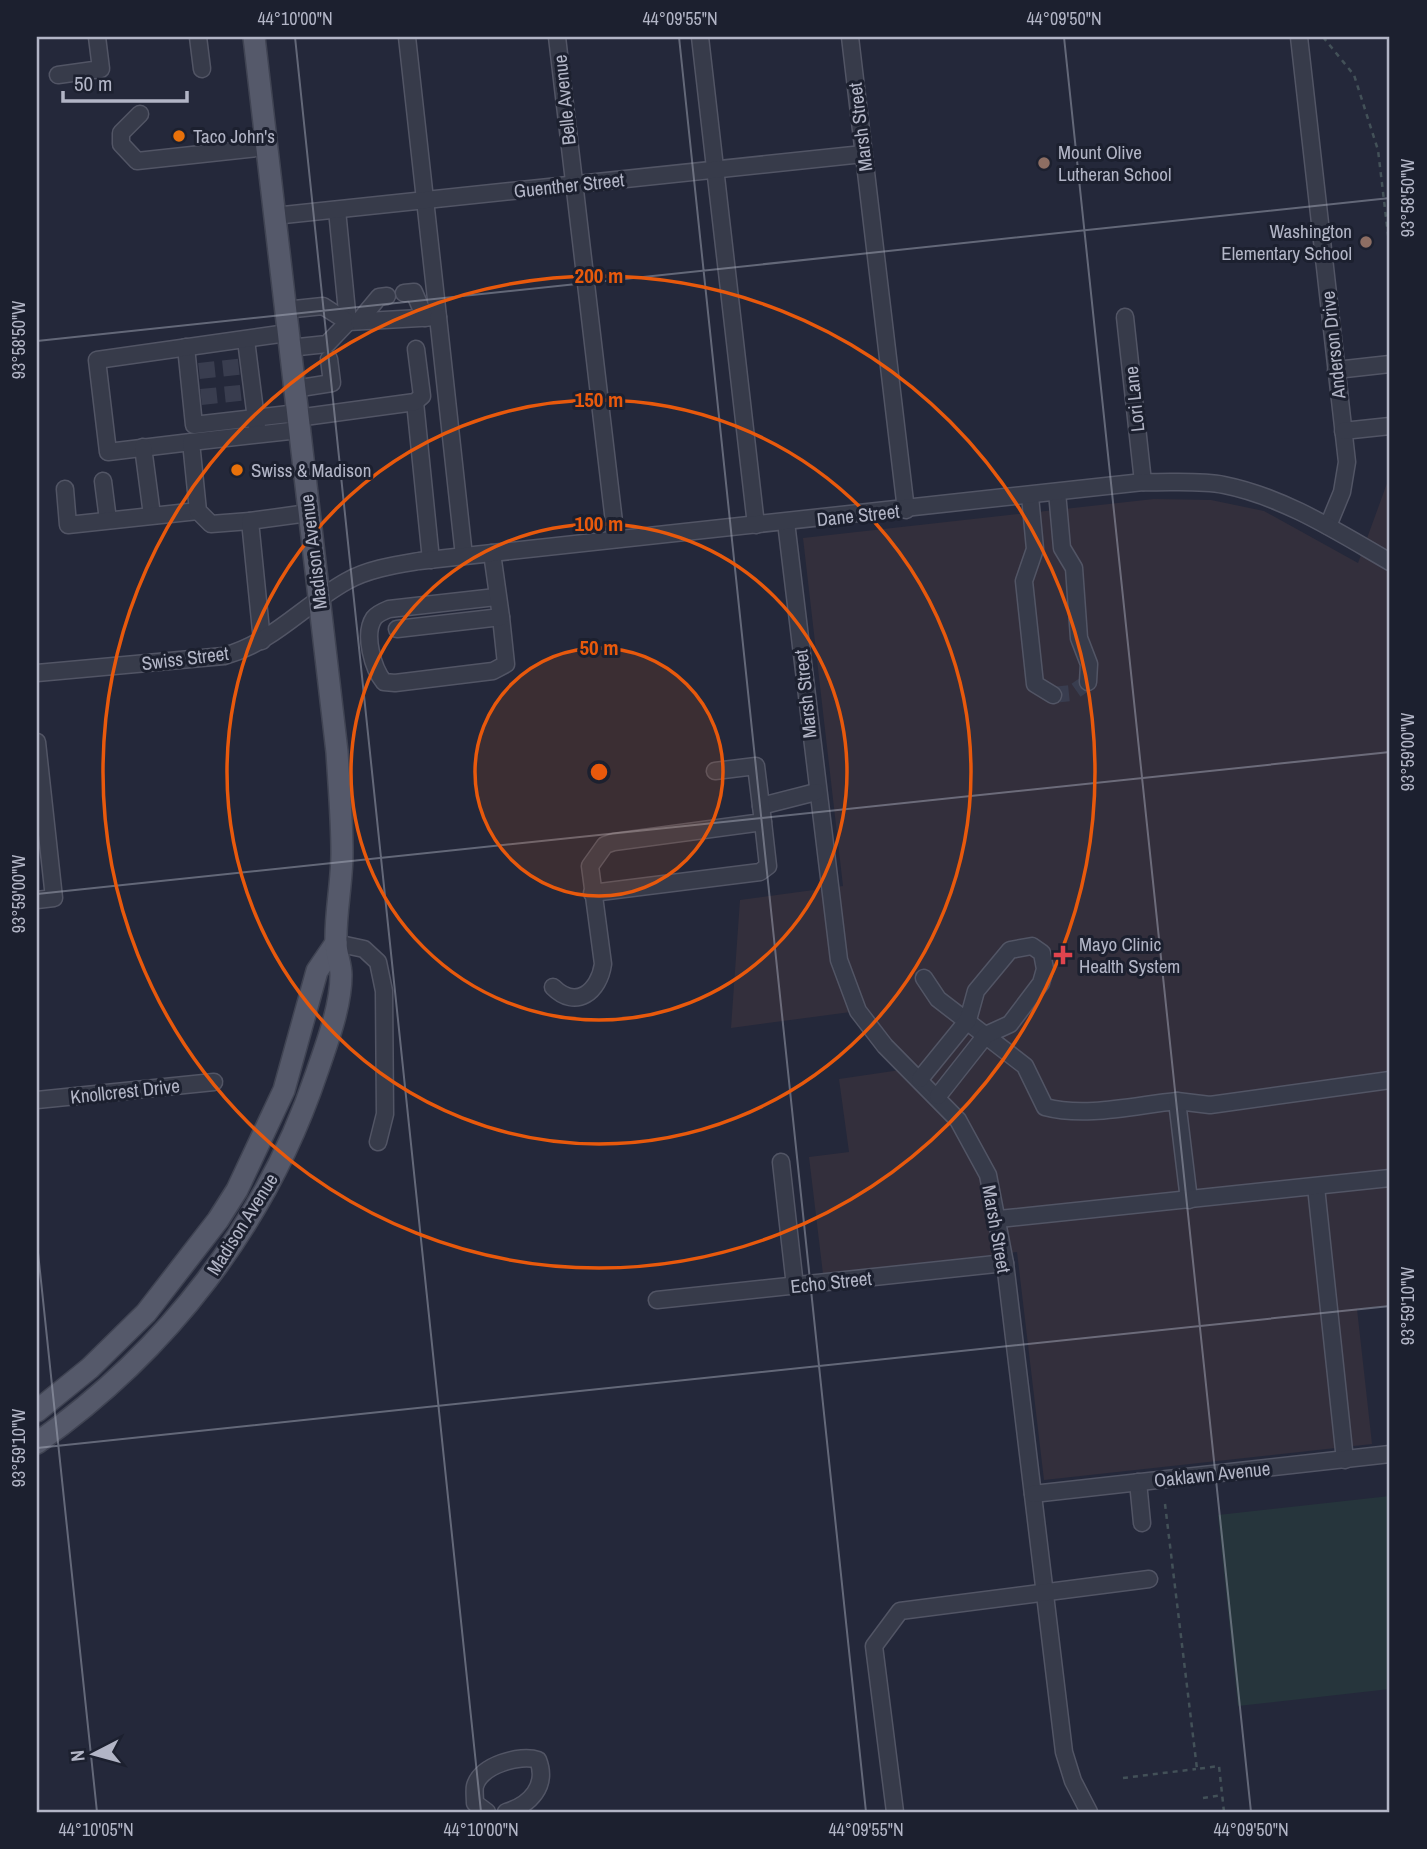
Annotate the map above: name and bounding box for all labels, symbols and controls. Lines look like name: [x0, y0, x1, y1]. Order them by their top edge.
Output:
text: 44°10'00"N: [257, 6, 333, 31]
text: 44°09'55"N: [642, 6, 718, 31]
text: 44°09'50"N: [1026, 6, 1102, 31]
street label: Belle Avenue: [546, 54, 582, 146]
scale bar: [63, 60, 187, 104]
text: 50 m: [74, 69, 112, 98]
street label: Marsh Street: [842, 80, 878, 173]
place label: Taco John's: [193, 123, 275, 149]
marker: Taco John's: [171, 128, 187, 144]
place label: Mount Olive Lutheran School: [1058, 139, 1171, 187]
marker: Mount Olive Lutheran School: [1036, 155, 1052, 171]
text: 93°58'50"W: [1395, 159, 1420, 237]
street label: Guenther Street: [513, 166, 626, 204]
place label: Washington Elementary School: [1221, 218, 1352, 266]
marker: Washington Elementary School: [1358, 234, 1374, 250]
text: 200 m: [575, 261, 623, 290]
street label: Anderson Drive: [1314, 290, 1352, 401]
text: 93°58'50"W: [6, 301, 31, 379]
street label: Lori Lane: [1118, 365, 1150, 433]
text: 150 m: [575, 385, 623, 414]
place label: Swiss & Madison: [251, 457, 371, 483]
marker: Swiss & Madison: [229, 462, 245, 478]
street label: Madison Avenue: [293, 493, 333, 611]
street label: Dane Street: [815, 498, 901, 532]
text: 100 m: [575, 509, 623, 538]
text: 50 m: [579, 633, 619, 662]
street label: Swiss Street: [140, 640, 231, 676]
street label: Marsh Street: [787, 648, 823, 740]
text: 93°59'00"W: [1395, 713, 1420, 791]
centre of rings: [587, 760, 611, 784]
text: 93°59'00"W: [6, 855, 31, 933]
place label: Mayo Clinic Health System: [1079, 931, 1180, 979]
marker: Mayo Clinic Health System: [1053, 945, 1073, 965]
street label: Knollcrest Drive: [69, 1072, 181, 1110]
street label: Madison Avenue: [200, 1168, 284, 1280]
street label: Marsh Street: [976, 1183, 1018, 1276]
street label: Echo Street: [789, 1265, 874, 1299]
text: 93°59'10"W: [1395, 1267, 1420, 1345]
text: 93°59'10"W: [6, 1409, 31, 1487]
street label: Oaklawn Avenue: [1153, 1455, 1271, 1493]
north arrow: [60, 1720, 130, 1790]
text: N: [64, 1749, 91, 1763]
text: 44°10'05"N: [58, 1817, 134, 1842]
text: 44°10'00"N: [443, 1817, 519, 1842]
text: 44°09'55"N: [828, 1817, 904, 1842]
text: 44°09'50"N: [1213, 1817, 1289, 1842]

